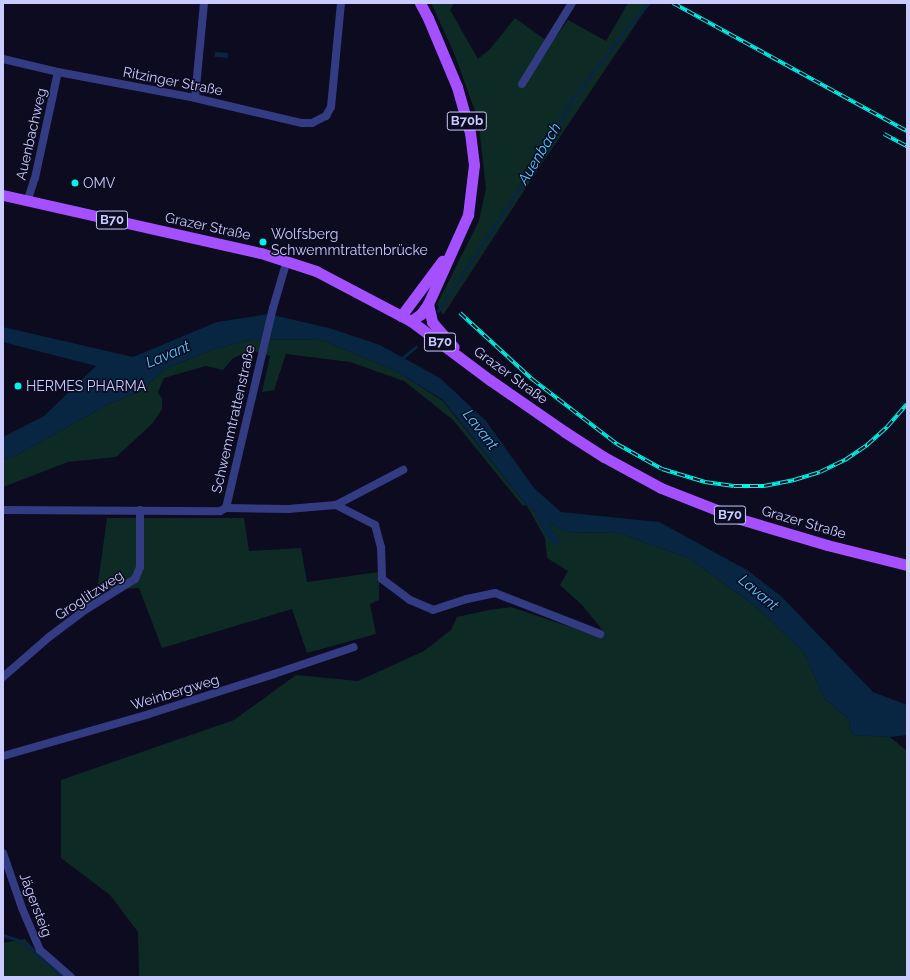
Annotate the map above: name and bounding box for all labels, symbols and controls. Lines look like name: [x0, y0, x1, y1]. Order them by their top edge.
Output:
street label: Ritzinger Straße: [121, 63, 225, 99]
street label: Auenbachweg: [12, 86, 50, 182]
road number: B70b: [446, 110, 488, 132]
water label: Auenbach: [515, 120, 565, 188]
place label: OMV: [83, 175, 115, 191]
marker: OMV: [70, 178, 80, 188]
road number: B70: [95, 209, 129, 231]
street label: Grazer Straße: [163, 209, 253, 243]
place label: Wolfsberg Schwemmtrattenbrücke: [271, 226, 428, 258]
marker: Wolfsberg Schwemmtrattenbrücke: [258, 237, 268, 247]
road number: B70: [423, 331, 457, 353]
water label: Lavant: [143, 338, 193, 372]
street label: Grazer Straße: [471, 342, 551, 408]
street label: Schwemmtrattenstraße: [208, 343, 258, 495]
place label: HERMES PHARMA: [26, 378, 146, 394]
marker: HERMES PHARMA: [13, 381, 23, 391]
water label: Lavant: [459, 406, 501, 454]
street label: Grazer Straße: [760, 502, 848, 542]
road number: B70: [713, 504, 747, 526]
street label: Groglitzweg: [52, 567, 126, 623]
water label: Lavant: [734, 571, 782, 615]
street label: Weinbergweg: [129, 671, 221, 713]
street label: Jägersteig: [16, 871, 56, 939]

